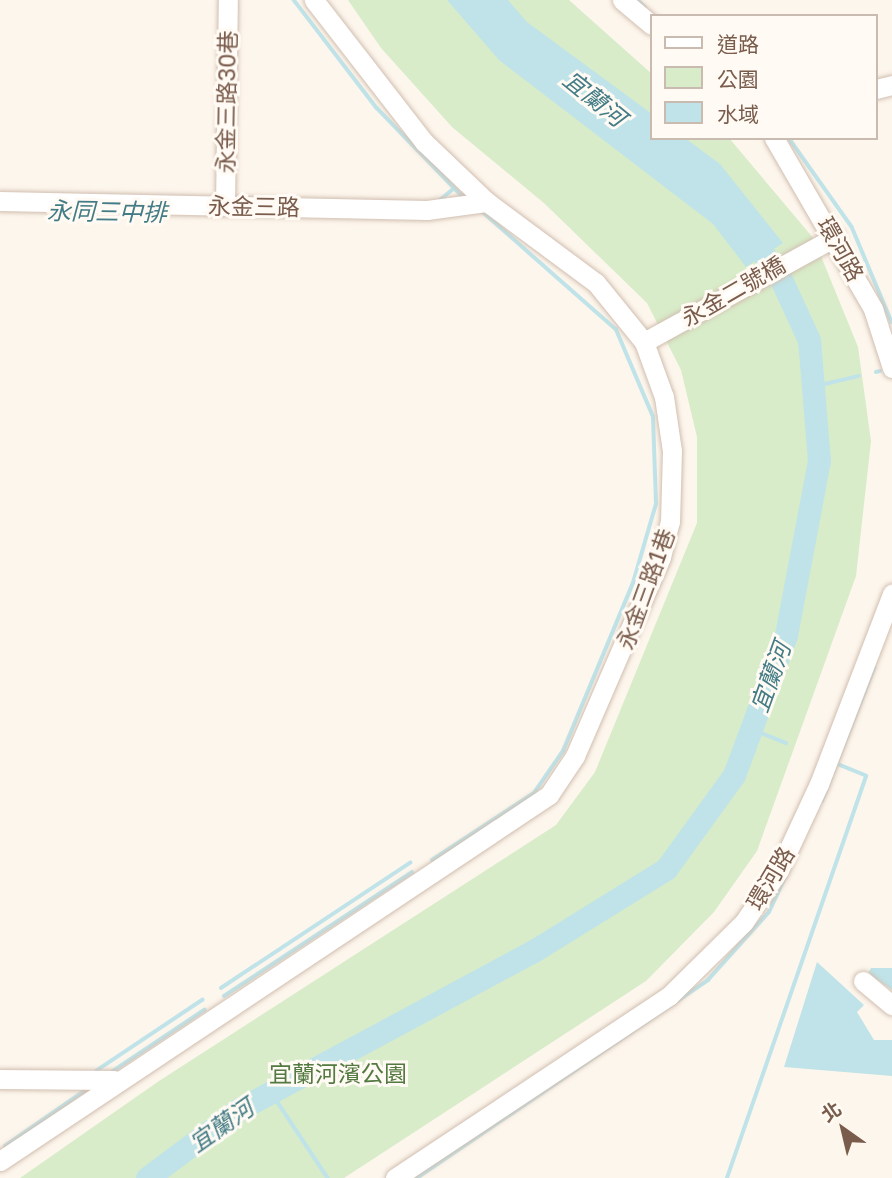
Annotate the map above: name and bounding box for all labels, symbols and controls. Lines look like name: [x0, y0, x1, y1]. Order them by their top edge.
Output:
legend: [650, 14, 878, 140]
street label: 永金三路30巷: [211, 30, 241, 174]
text: 道路: [717, 31, 759, 57]
water label: 宜蘭河: [558, 64, 632, 132]
text: 公園: [717, 66, 759, 92]
text: 水域: [717, 101, 759, 127]
street label: 永金三路: [208, 191, 300, 221]
water label: 永同三中排: [47, 196, 167, 226]
street label: 環河路: [812, 212, 870, 286]
street label: 永金二號橋: [676, 250, 790, 332]
street label: 永金三路1巷: [610, 525, 680, 653]
water label: 宜蘭河: [744, 638, 796, 716]
street label: 環河路: [740, 841, 800, 915]
park label: 宜蘭河濱公園: [269, 1059, 407, 1087]
water label: 宜蘭河: [183, 1093, 259, 1157]
north arrow: [808, 1094, 878, 1164]
text: 北: [817, 1096, 845, 1126]

